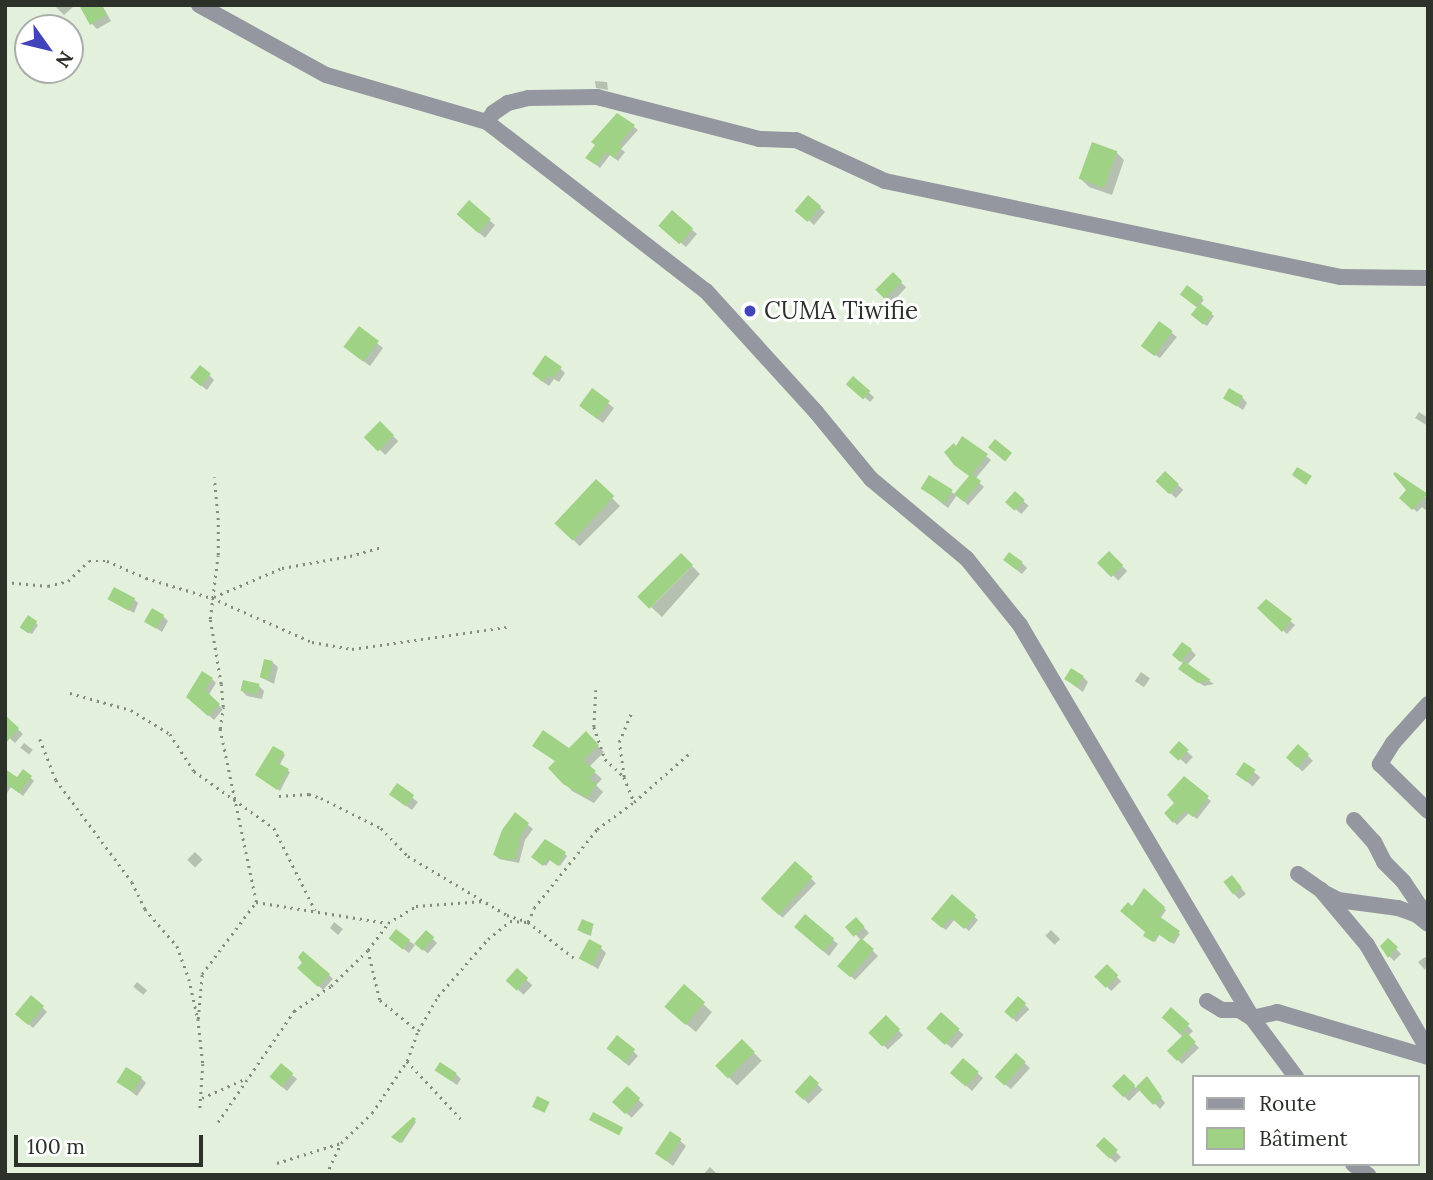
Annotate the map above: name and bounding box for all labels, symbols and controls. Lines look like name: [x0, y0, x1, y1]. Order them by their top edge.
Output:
north arrow: [14, 14, 84, 84]
text: N: [51, 47, 79, 72]
place label: CUMA Tiwifie: [764, 297, 918, 325]
marker: CUMA Tiwifie: [742, 303, 758, 319]
legend: [1192, 1075, 1419, 1166]
text: Route: [1259, 1090, 1316, 1117]
scale bar: [18, 1120, 206, 1164]
text: Bâtiment: [1259, 1125, 1348, 1152]
text: 100 m: [27, 1133, 85, 1160]

